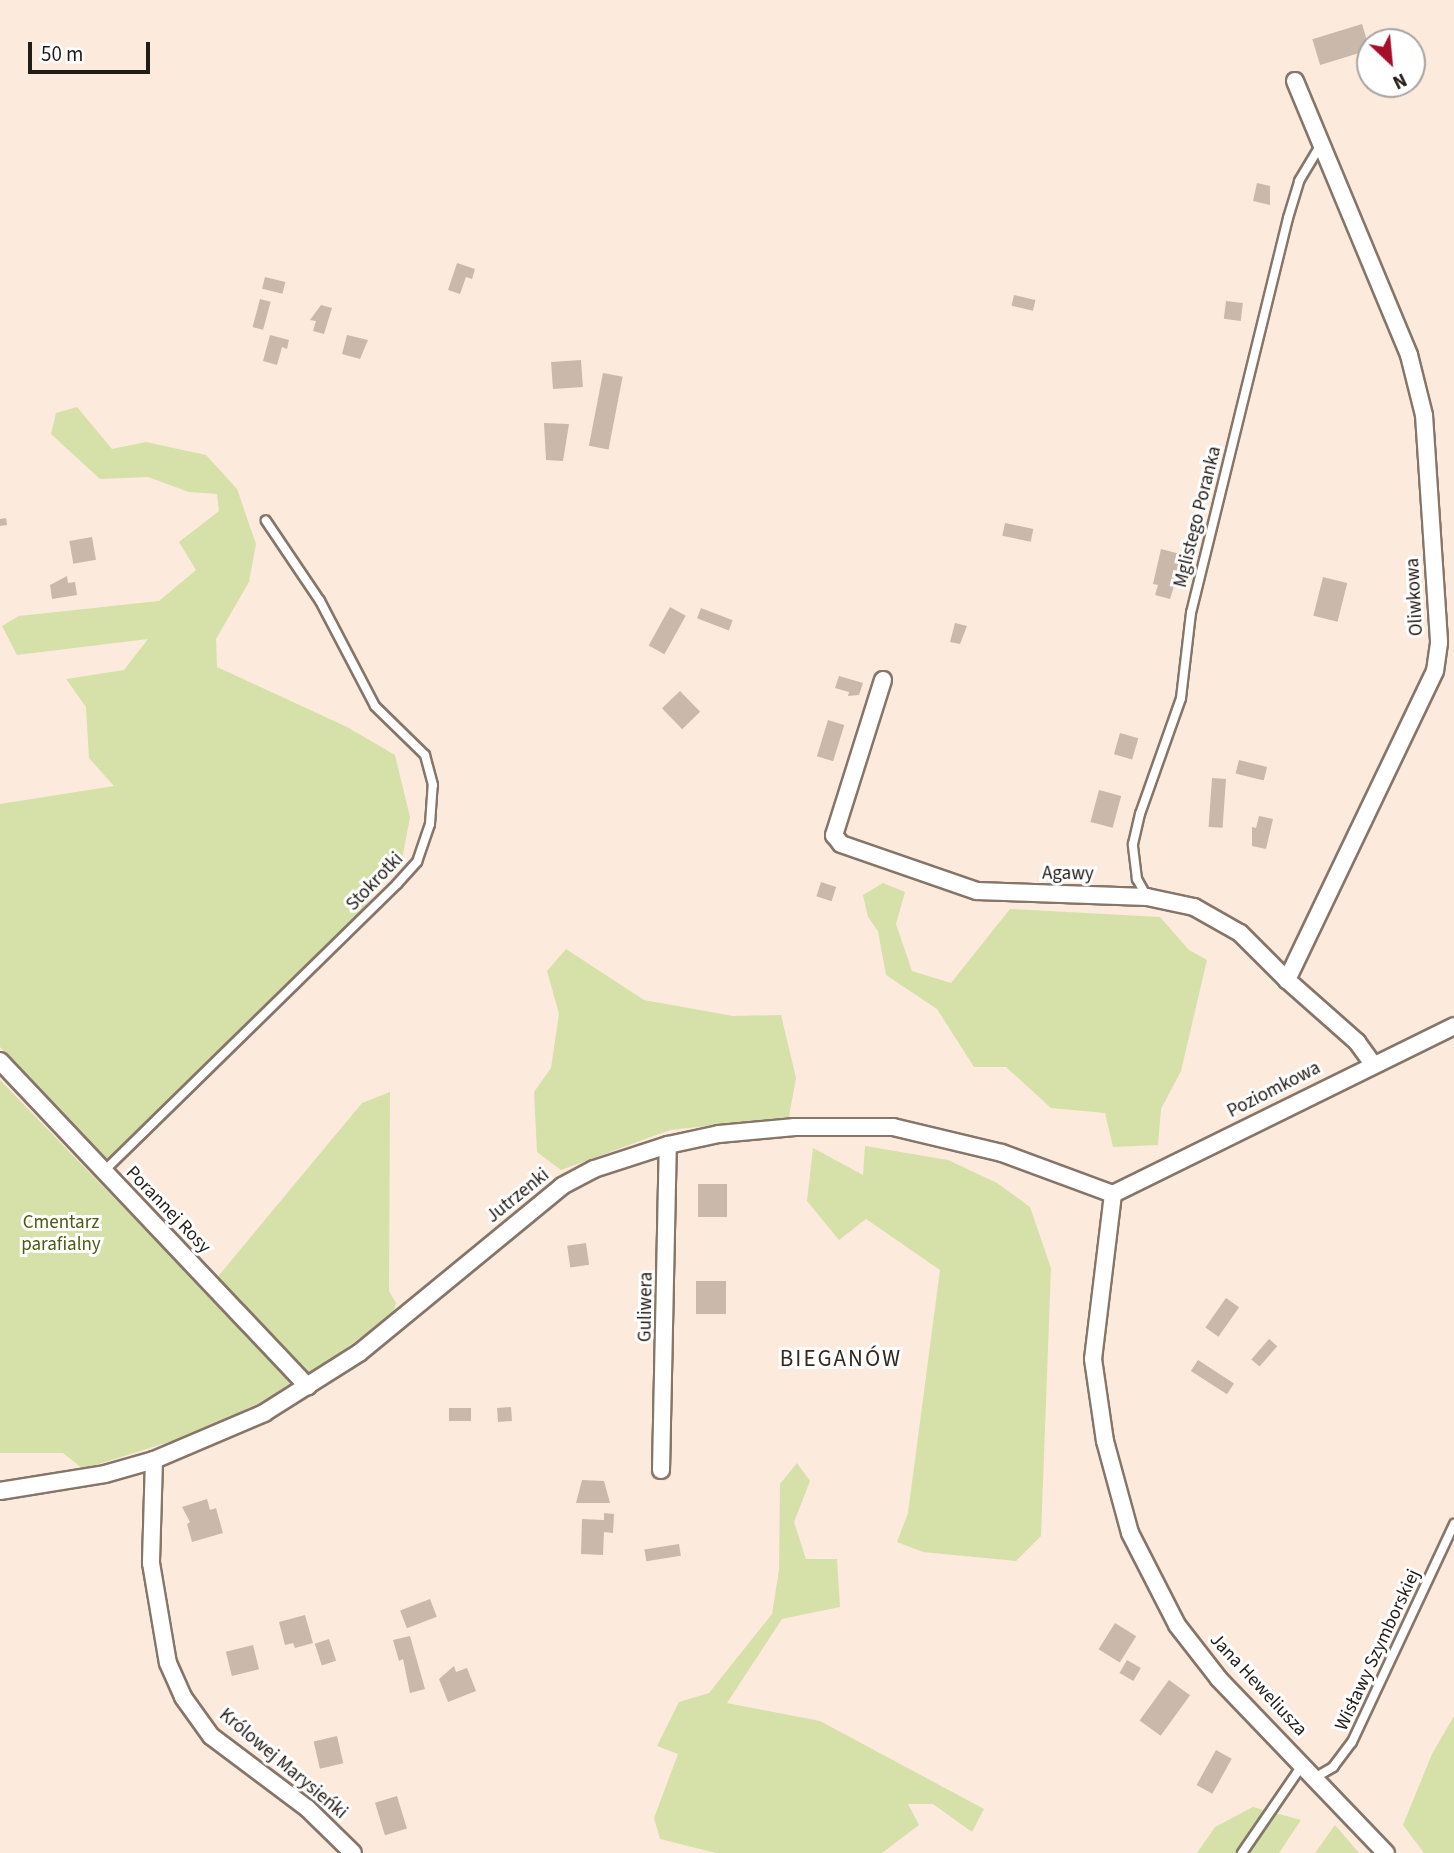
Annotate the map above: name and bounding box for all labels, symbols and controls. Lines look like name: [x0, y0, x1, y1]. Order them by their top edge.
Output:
scale bar: [32, 28, 154, 72]
north arrow: [1356, 28, 1426, 98]
text: 50 m: [41, 39, 83, 69]
text: N: [1388, 66, 1411, 95]
street label: Mglistego Poranka: [1169, 444, 1227, 590]
street label: Oliwkowa: [1402, 557, 1428, 637]
street label: Stokrotki: [342, 848, 408, 916]
street label: Agawy: [1042, 862, 1094, 886]
street label: Poziomkowa: [1224, 1057, 1324, 1123]
street label: Porannej Rosy: [121, 1162, 215, 1258]
street label: Jutrzenki: [482, 1164, 554, 1228]
park label: Cmentarz parafialny: [21, 1212, 101, 1256]
street label: Guliwera: [634, 1272, 658, 1342]
district label: BIEGANÓW: [781, 1345, 901, 1373]
street label: Wisławy Szymborskiej: [1331, 1566, 1425, 1734]
street label: Jana Heweliusza: [1205, 1629, 1311, 1741]
street label: Królowej Marysieńki: [214, 1704, 352, 1824]

